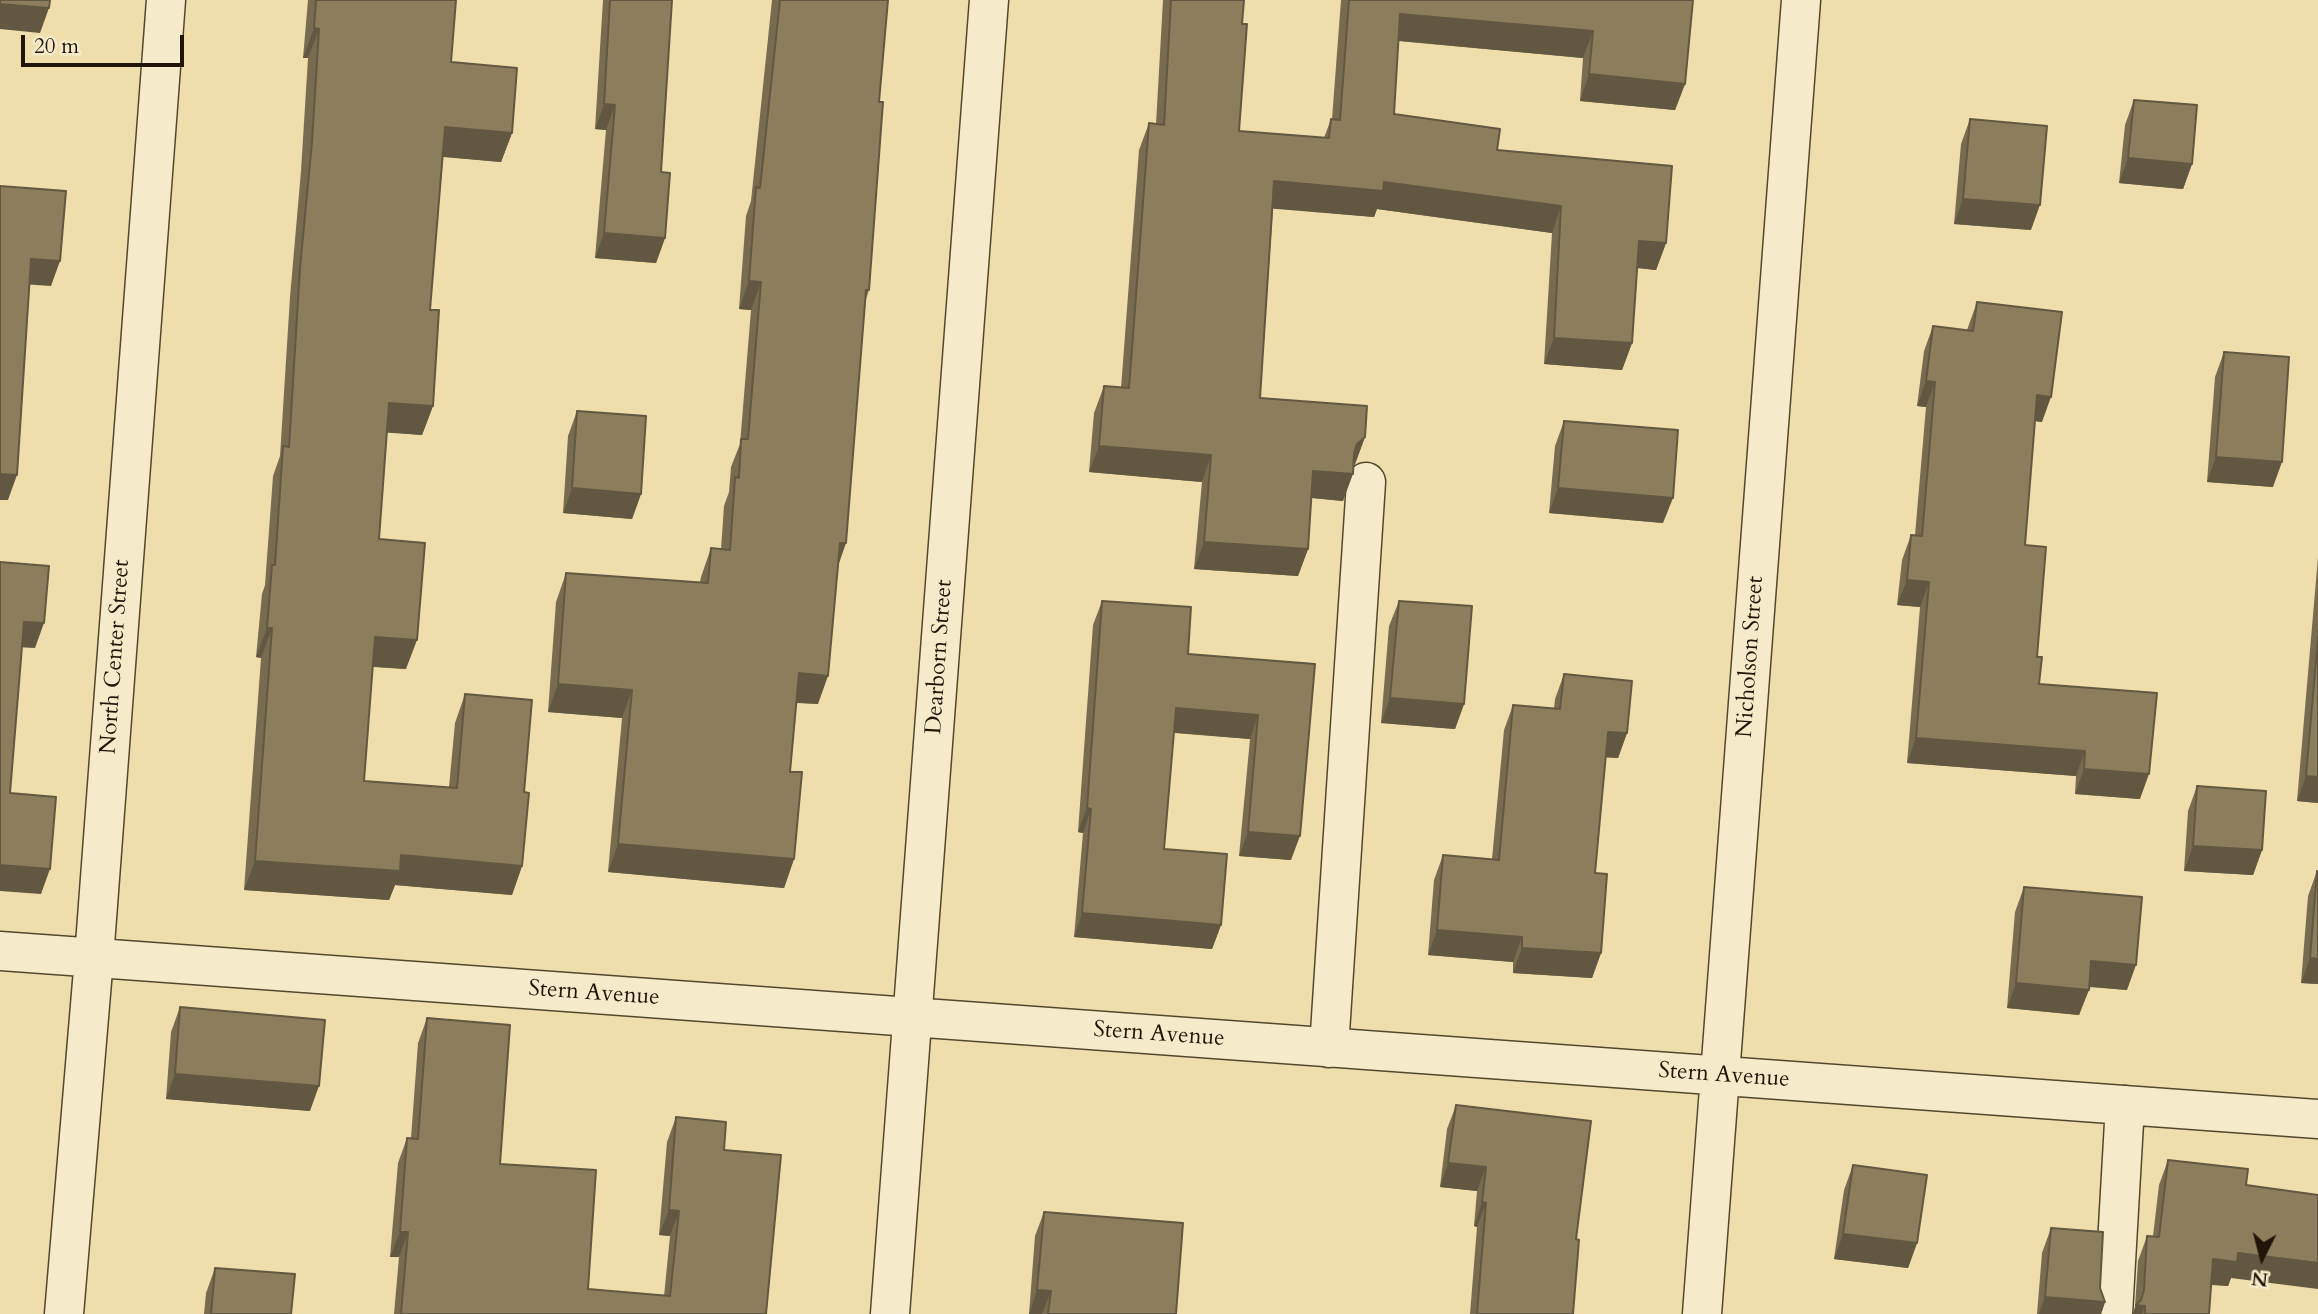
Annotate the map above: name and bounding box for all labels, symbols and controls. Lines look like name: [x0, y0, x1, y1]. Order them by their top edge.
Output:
scale bar: [24, 21, 187, 65]
text: 20 m: [34, 32, 79, 61]
street label: North Center Street: [95, 559, 137, 755]
street label: Nicholson Street: [1732, 575, 1770, 739]
street label: Dearborn Street: [921, 579, 959, 735]
street label: Stern Avenue: [527, 976, 661, 1012]
street label: Stern Avenue: [1092, 1017, 1226, 1053]
street label: Stern Avenue: [1657, 1058, 1791, 1094]
north arrow: [2227, 1223, 2297, 1293]
text: N: [2250, 1265, 2269, 1293]

